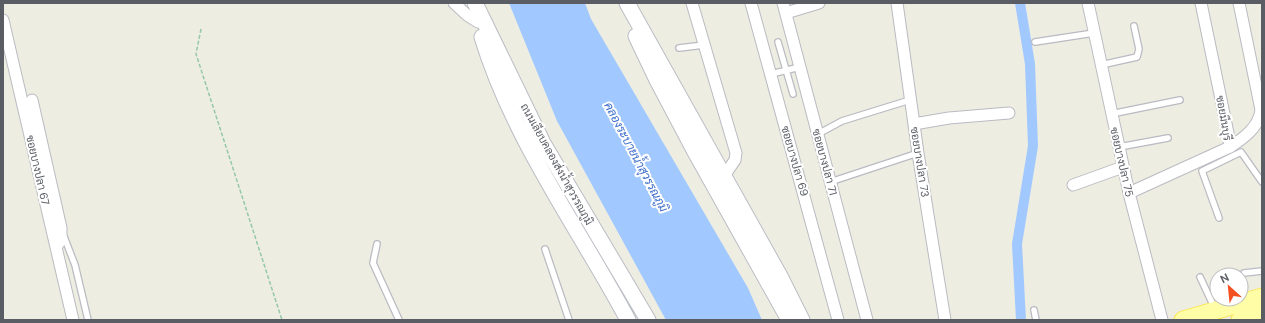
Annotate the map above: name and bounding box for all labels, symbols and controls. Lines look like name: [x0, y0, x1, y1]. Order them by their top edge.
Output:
street label: ซอยมีนบุรี: [1211, 94, 1236, 142]
water label: คลองระบายน้ำสุวรรณภูมิ: [599, 98, 675, 216]
street label: ถนนเลียบคลองส่งน้ำสุวรรณภูมิ: [516, 99, 600, 228]
street label: ซอยบางปลา 69: [778, 124, 812, 198]
street label: ซอยบางปลา 73: [908, 126, 932, 198]
street label: ซอยบางปลา 75: [1107, 126, 1137, 198]
street label: ซอยบางปลา 71: [809, 127, 841, 197]
street label: ซอยบางปลา 67: [23, 134, 53, 206]
north arrow: [1209, 267, 1249, 307]
text: N: [1218, 270, 1231, 286]

